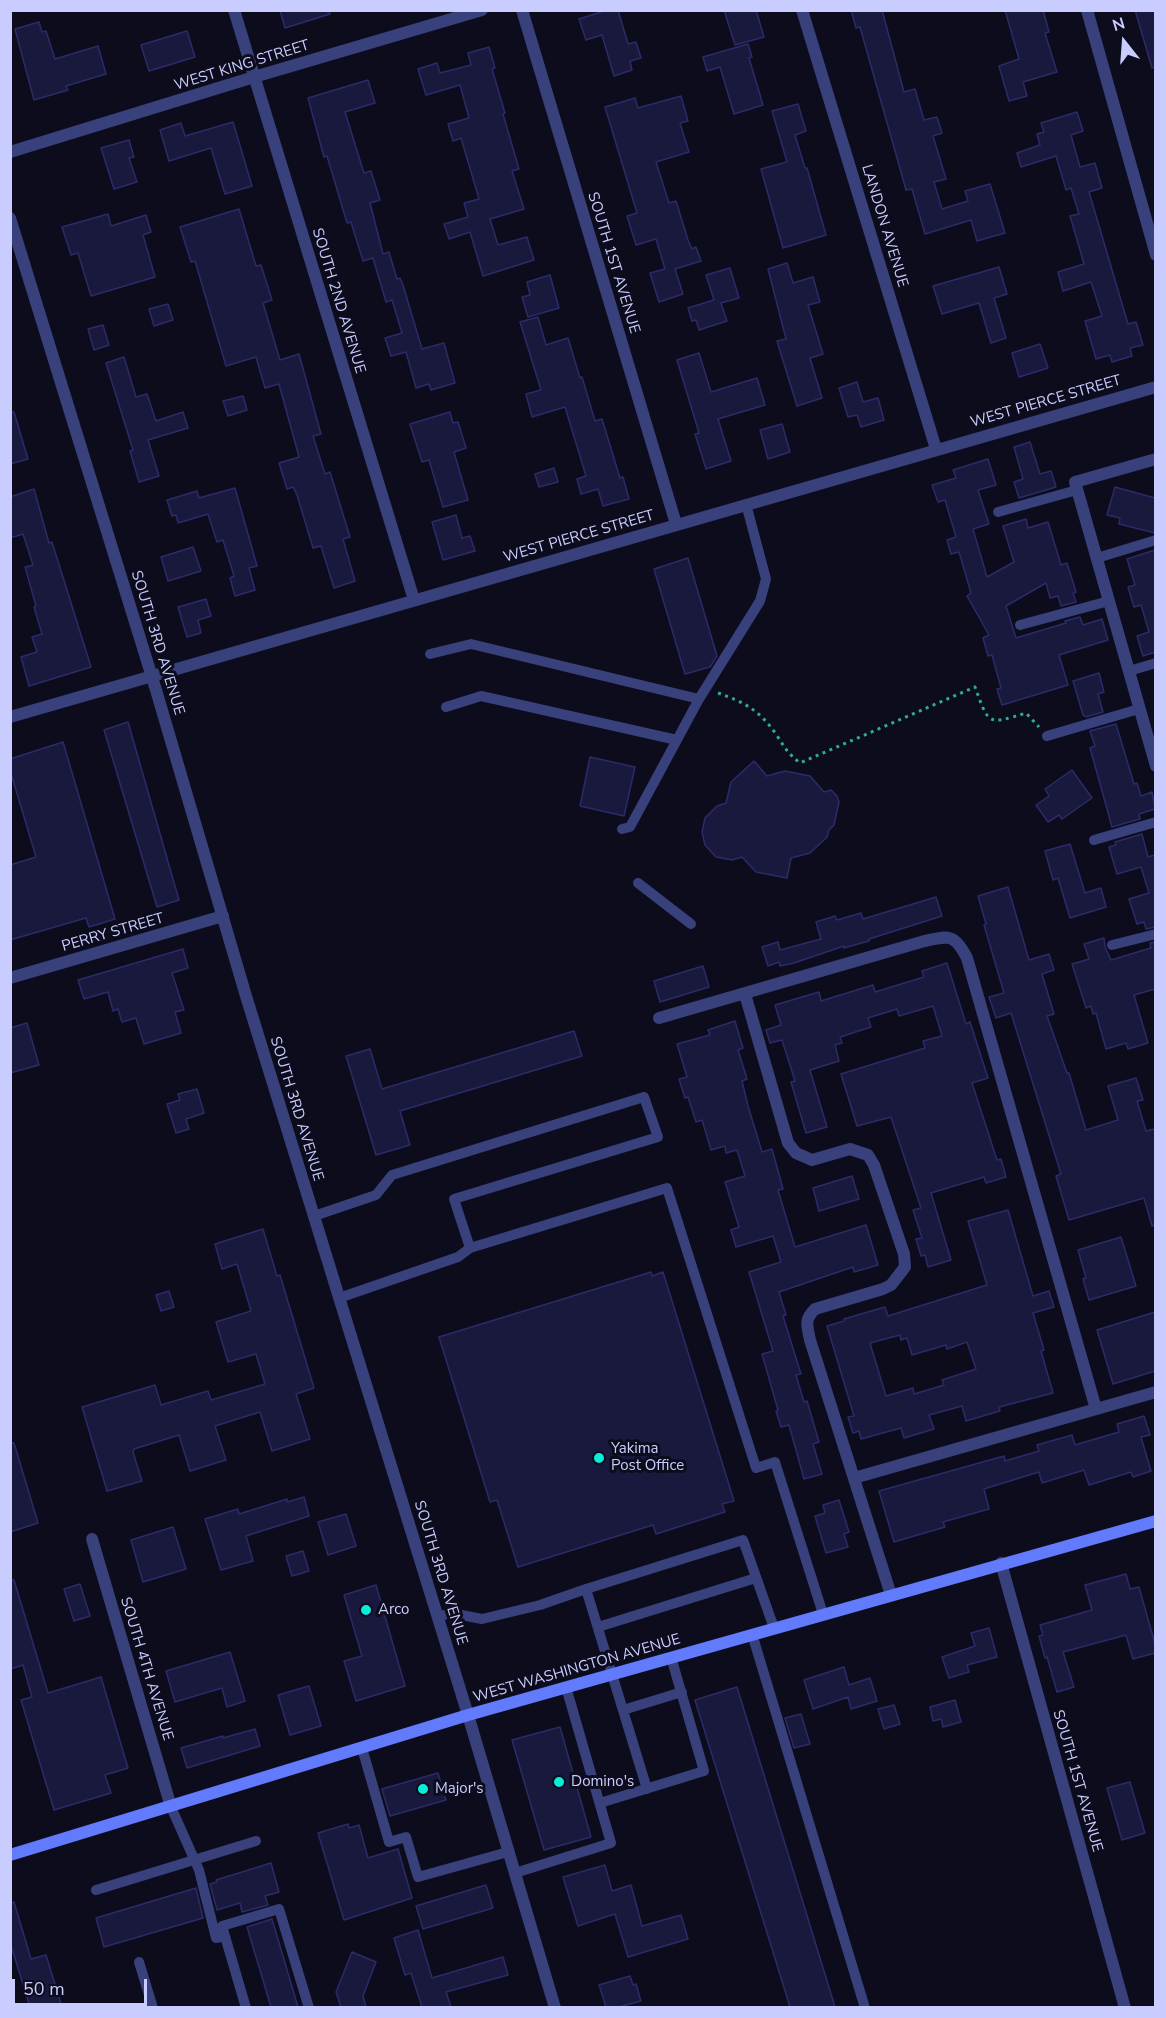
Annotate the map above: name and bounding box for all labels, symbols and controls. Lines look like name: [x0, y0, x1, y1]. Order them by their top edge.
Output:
north arrow: [1094, 12, 1154, 72]
text: N: [1110, 13, 1128, 37]
street label: WEST KING STREET: [172, 37, 312, 95]
street label: LANDON AVENUE: [857, 162, 911, 290]
street label: SOUTH 1ST AVENUE: [583, 190, 643, 336]
street label: SOUTH 2ND AVENUE: [307, 226, 369, 376]
street label: WEST PIERCE STREET: [968, 372, 1124, 432]
street label: WEST PIERCE STREET: [501, 507, 657, 567]
street label: SOUTH 3RD AVENUE: [126, 569, 188, 717]
street label: PERRY STREET: [60, 910, 166, 956]
street label: SOUTH 3RD AVENUE: [265, 1035, 327, 1183]
place label: Yakima Post Office: [611, 1440, 684, 1475]
marker: Yakima Post Office: [592, 1451, 606, 1465]
street label: SOUTH 3RD AVENUE: [409, 1499, 471, 1647]
street label: SOUTH 4TH AVENUE: [116, 1595, 176, 1743]
place label: Arco: [378, 1601, 409, 1619]
marker: Arco: [359, 1603, 373, 1617]
street label: WEST WASHINGTON AVENUE: [471, 1631, 683, 1707]
street label: SOUTH 1ST AVENUE: [1048, 1708, 1106, 1854]
place label: Domino's: [571, 1773, 634, 1791]
marker: Domino's: [552, 1775, 566, 1789]
place label: Major's: [435, 1780, 484, 1798]
marker: Major's: [416, 1782, 430, 1796]
scale bar: [15, 1967, 150, 2005]
text: 50 m: [23, 1977, 65, 2001]

